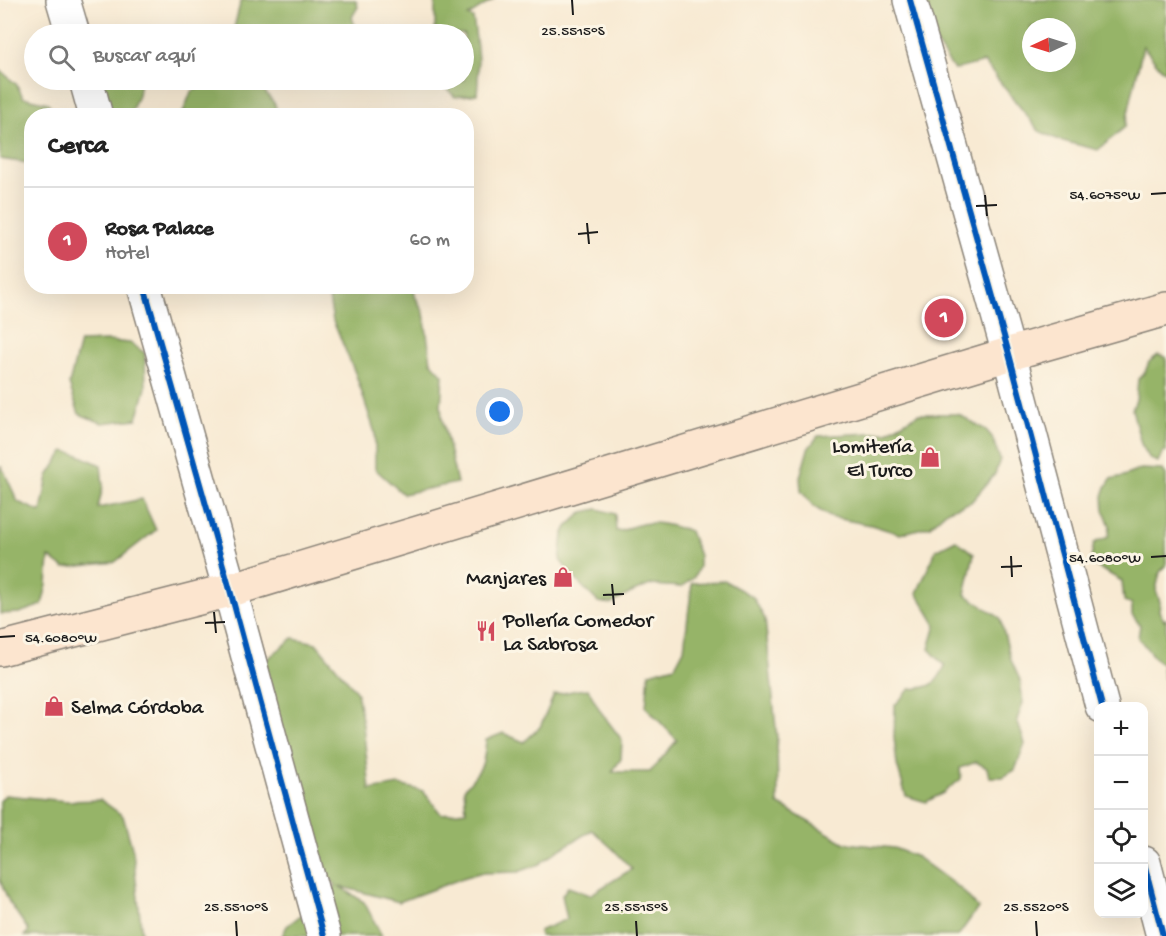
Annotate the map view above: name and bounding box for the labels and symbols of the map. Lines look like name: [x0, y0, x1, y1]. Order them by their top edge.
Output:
north arrow: [1022, 18, 1076, 72]
text: 25.5515°S: [541, 23, 605, 41]
text: 54.6075°W: [1069, 187, 1141, 205]
pin: 1: [924, 296, 964, 340]
your location: [485, 397, 514, 426]
place label: Lomitería El Turco: [832, 436, 914, 485]
shop icon: Lomitería El Turco: [918, 445, 942, 469]
text: 54.6080°W: [1069, 550, 1141, 568]
shop icon: Manjares: [551, 565, 575, 589]
place label: Manjares: [466, 568, 547, 593]
place label: Pollería Comedor La Sabrosa: [502, 610, 654, 659]
restaurant icon: Pollería Comedor La Sabrosa: [474, 619, 498, 643]
text: 54.6080°W: [25, 630, 97, 648]
shop icon: Selma Córdoba: [42, 694, 66, 718]
place label: Selma Córdoba: [71, 697, 205, 722]
text: 25.5510°S: [204, 899, 268, 917]
text: 25.5515°S: [604, 899, 668, 917]
text: 25.5520°S: [1003, 899, 1069, 917]

